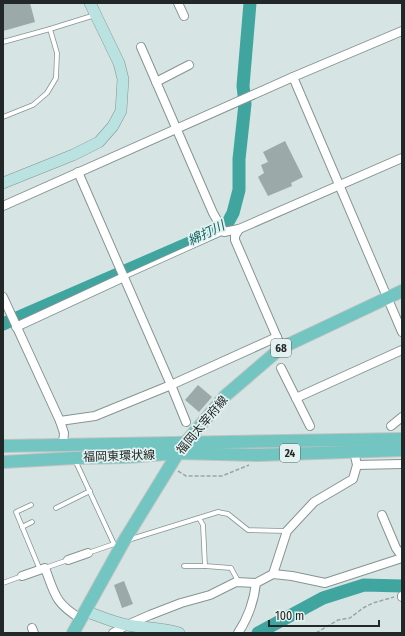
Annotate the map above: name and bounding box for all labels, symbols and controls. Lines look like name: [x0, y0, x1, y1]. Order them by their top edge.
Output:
water label: 綿打川: [185, 217, 229, 248]
road number: 68: [271, 339, 291, 357]
street label: 福岡太宰府線: [173, 393, 231, 457]
road number: 24: [280, 444, 300, 462]
street label: 福岡東環状線: [83, 448, 155, 464]
scale bar: [269, 602, 379, 628]
text: 100 m: [275, 609, 304, 623]

